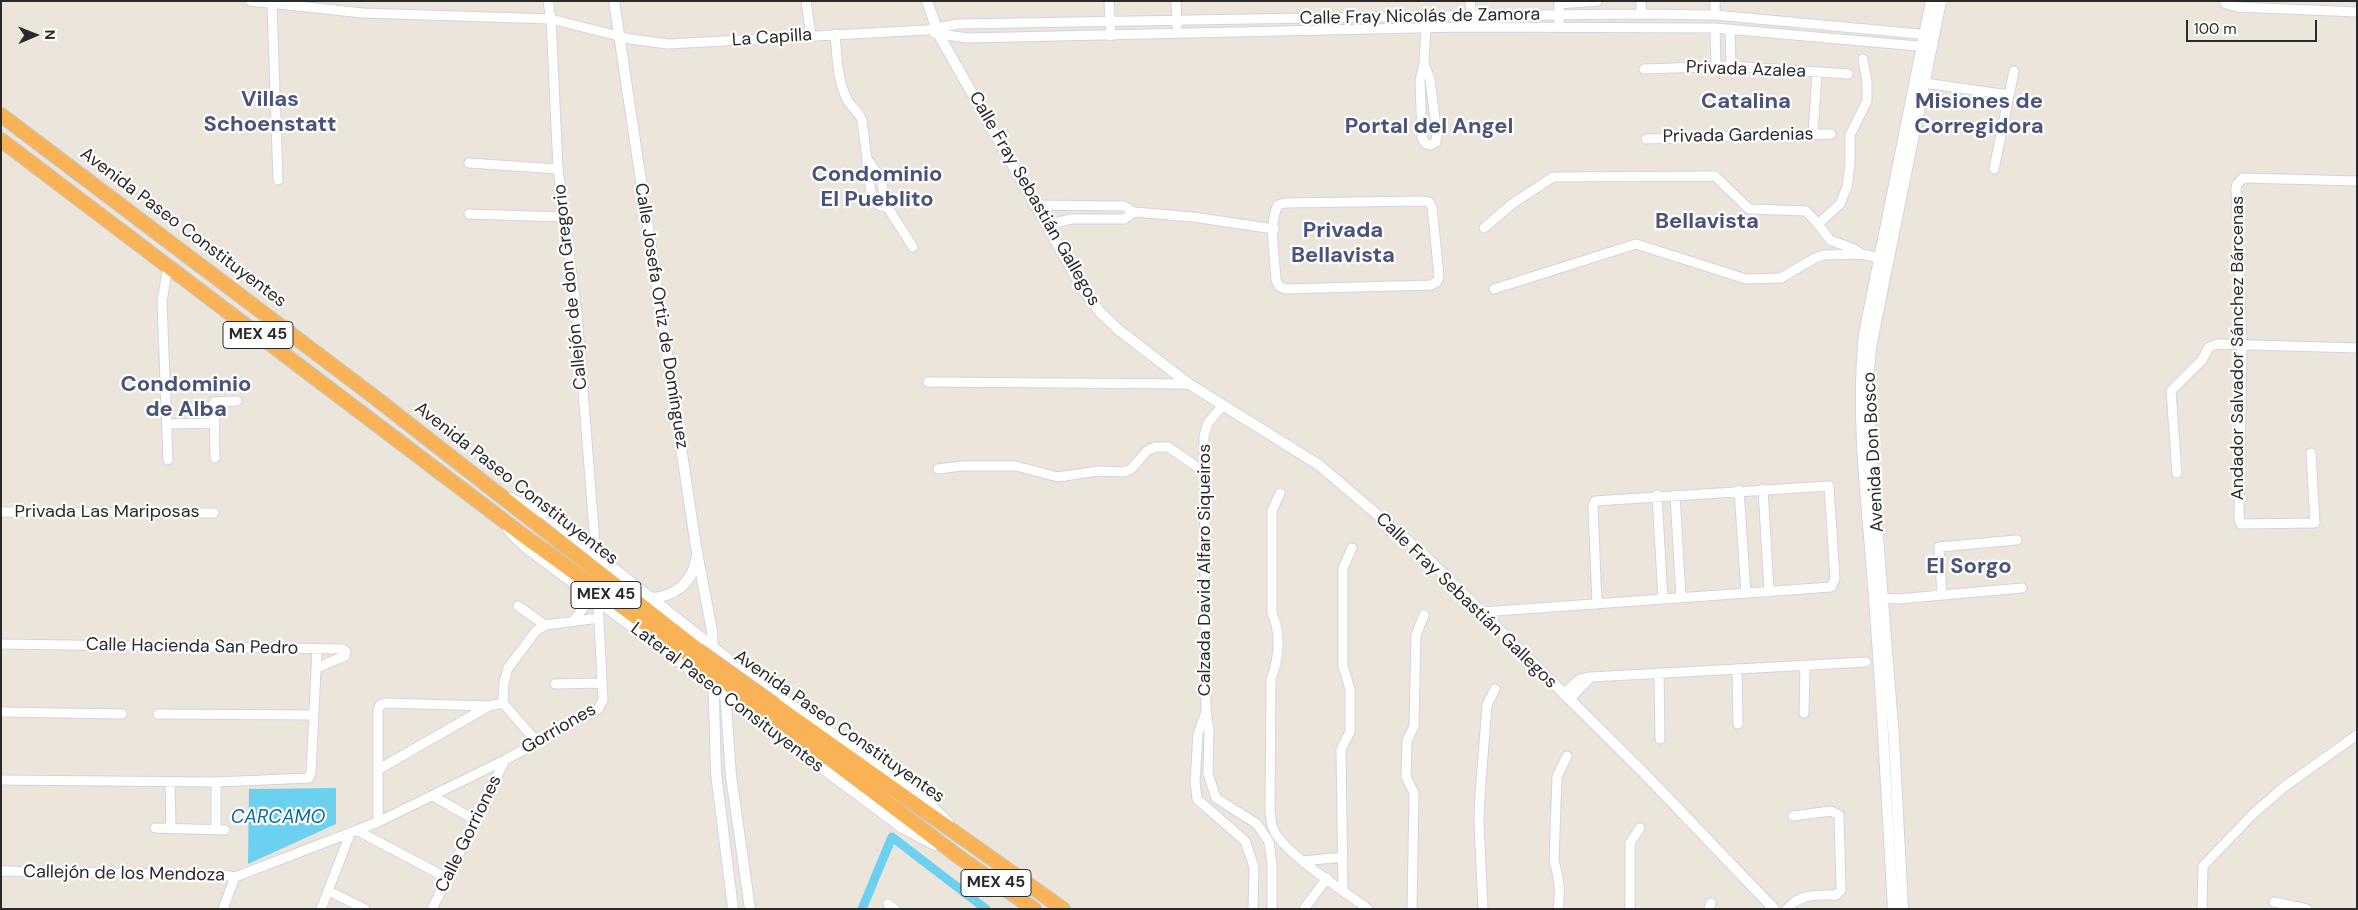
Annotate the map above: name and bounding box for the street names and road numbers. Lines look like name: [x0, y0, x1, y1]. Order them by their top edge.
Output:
street label: Calle Fray Nicolás de Zamora: [1299, 4, 1541, 30]
street label: La Capilla: [731, 24, 813, 52]
street label: Privada Azalea: [1686, 57, 1806, 83]
street label: Calle Fray Sebastián Gallegos: [964, 88, 1104, 310]
street label: Privada Gardenias: [1662, 124, 1814, 148]
street label: Avenida Paseo Constituyentes: [76, 143, 290, 313]
street label: Calle Josefa Ortiz de Domínguez: [629, 182, 693, 450]
street label: Callejón de don Gregorio: [549, 183, 593, 391]
street label: Andador Salvador Sánchez Bárcenas: [2227, 196, 2249, 500]
road number: MEX 45: [223, 322, 293, 348]
street label: Avenida Don Bosco: [1859, 371, 1889, 533]
street label: Avenida Paseo Constituyentes: [410, 398, 622, 570]
street label: Calzada David Alfaro Siqueiros: [1194, 444, 1216, 696]
street label: Privada Las Mariposas: [15, 501, 199, 523]
street label: Calle Fray Sebastián Gallegos: [1371, 508, 1561, 694]
road number: MEX 45: [571, 582, 641, 608]
street label: Lateral Paseo Consituyentes: [626, 618, 828, 778]
street label: Calle Hacienda San Pedro: [86, 634, 298, 660]
street label: Avenida Paseo Constituyentes: [729, 646, 949, 808]
street label: Gorriones: [518, 699, 600, 759]
street label: Calle Gorriones: [431, 772, 507, 896]
street label: Callejón de los Mendoza: [23, 861, 225, 887]
road number: MEX 45: [961, 870, 1031, 896]

